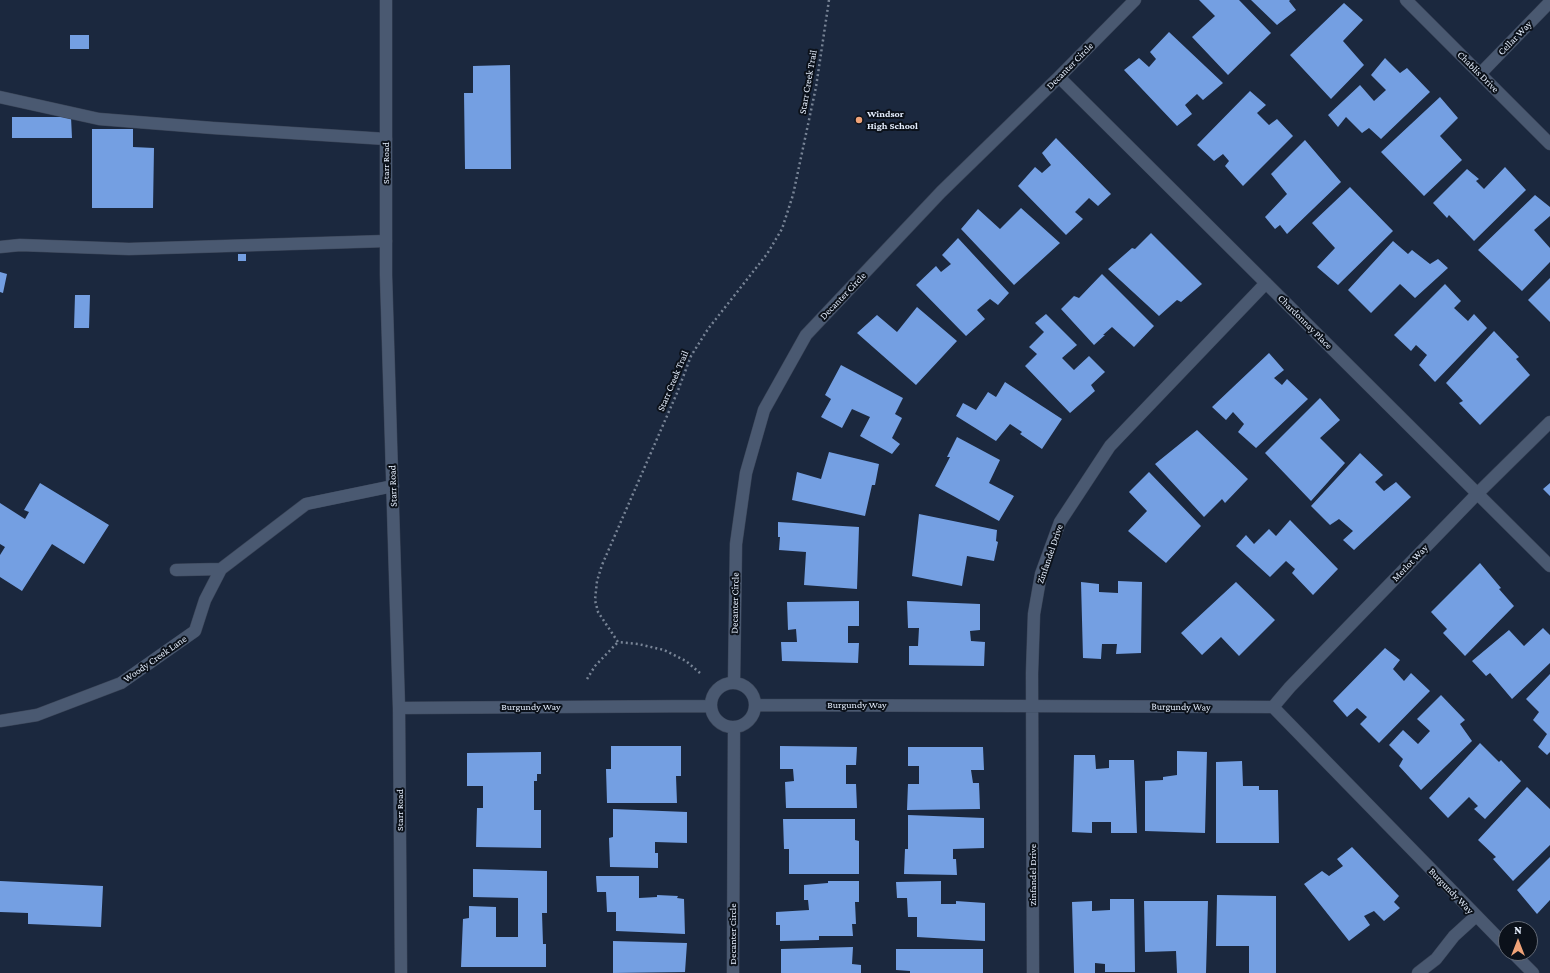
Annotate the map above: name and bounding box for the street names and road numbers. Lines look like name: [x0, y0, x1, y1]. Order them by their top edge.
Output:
street label: Cellar Way: [1496, 18, 1534, 58]
street label: Decanter Circle: [1044, 40, 1096, 92]
street label: Starr Creek Trail: [796, 49, 820, 115]
street label: Chablis Drive: [1455, 49, 1501, 95]
street label: Starr Road: [380, 142, 392, 184]
street label: Decanter Circle: [817, 270, 869, 322]
street label: Chardonnay Place: [1275, 292, 1335, 352]
street label: Starr Creek Trail: [655, 349, 691, 413]
street label: Starr Road: [386, 465, 400, 507]
street label: Zinfandel Drive: [1034, 523, 1066, 585]
street label: Merlot Way: [1389, 542, 1431, 584]
street label: Decanter Circle: [728, 572, 742, 634]
street label: Woody Creek Lane: [121, 633, 189, 685]
street label: Burgundy Way: [827, 699, 887, 711]
street label: Burgundy Way: [1151, 700, 1211, 714]
street label: Burgundy Way: [501, 701, 561, 713]
street label: Starr Road: [394, 789, 406, 831]
street label: Zinfandel Drive: [1027, 844, 1039, 906]
street label: Burgundy Way: [1426, 865, 1476, 917]
street label: Decanter Circle: [727, 903, 739, 965]

